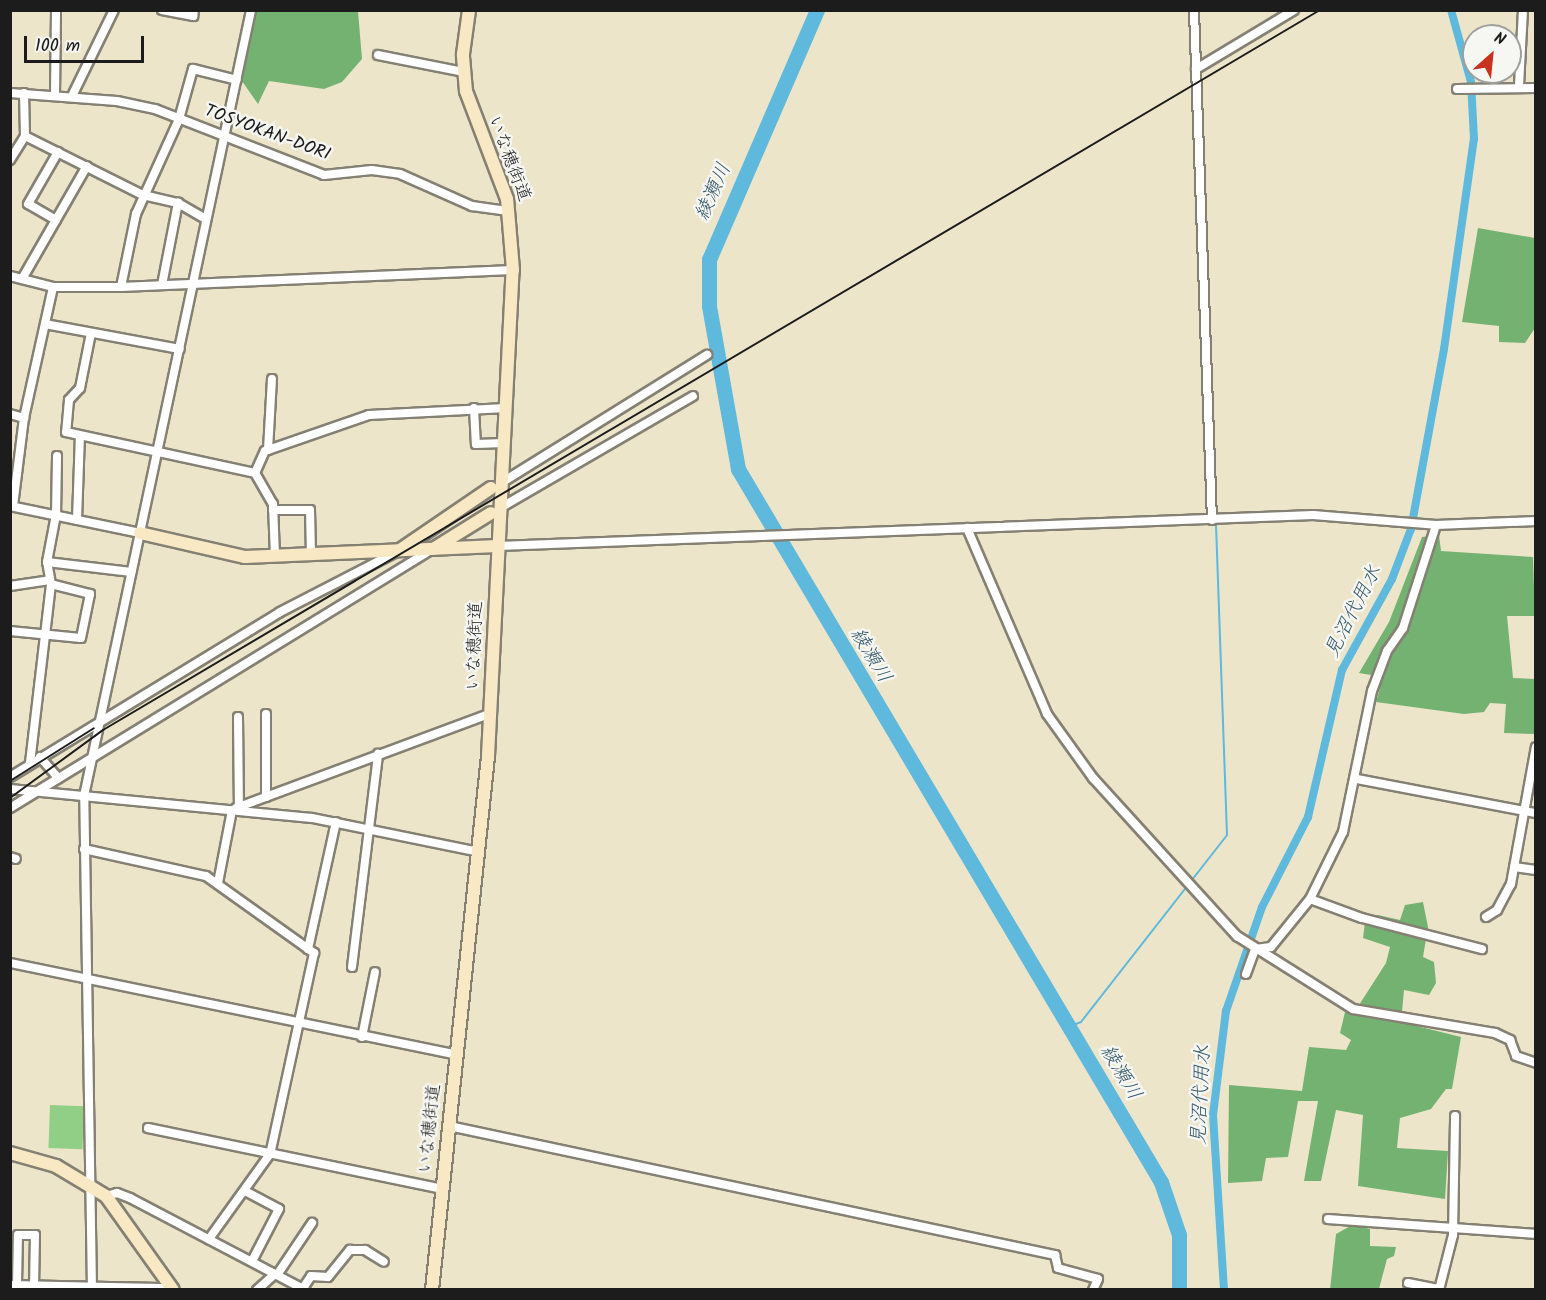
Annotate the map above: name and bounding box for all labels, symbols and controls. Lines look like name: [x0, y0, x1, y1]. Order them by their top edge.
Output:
scale bar: [27, 24, 147, 62]
north arrow: [1462, 24, 1522, 84]
text: N: [1489, 26, 1510, 53]
text: 100 m: [35, 32, 80, 61]
street label: TOSYOKAN-DORI: [201, 101, 333, 167]
street label: いな穂街道: [482, 113, 534, 205]
water label: 綾瀬川: [691, 160, 737, 224]
water label: 見沼代用水: [1321, 562, 1387, 662]
street label: いな穂街道: [464, 601, 488, 691]
water label: 綾瀬川: [844, 624, 896, 688]
water label: 綾瀬川: [1094, 1041, 1146, 1105]
water label: 見沼代用水: [1187, 1044, 1217, 1146]
street label: いな穂街道: [416, 1083, 446, 1175]

